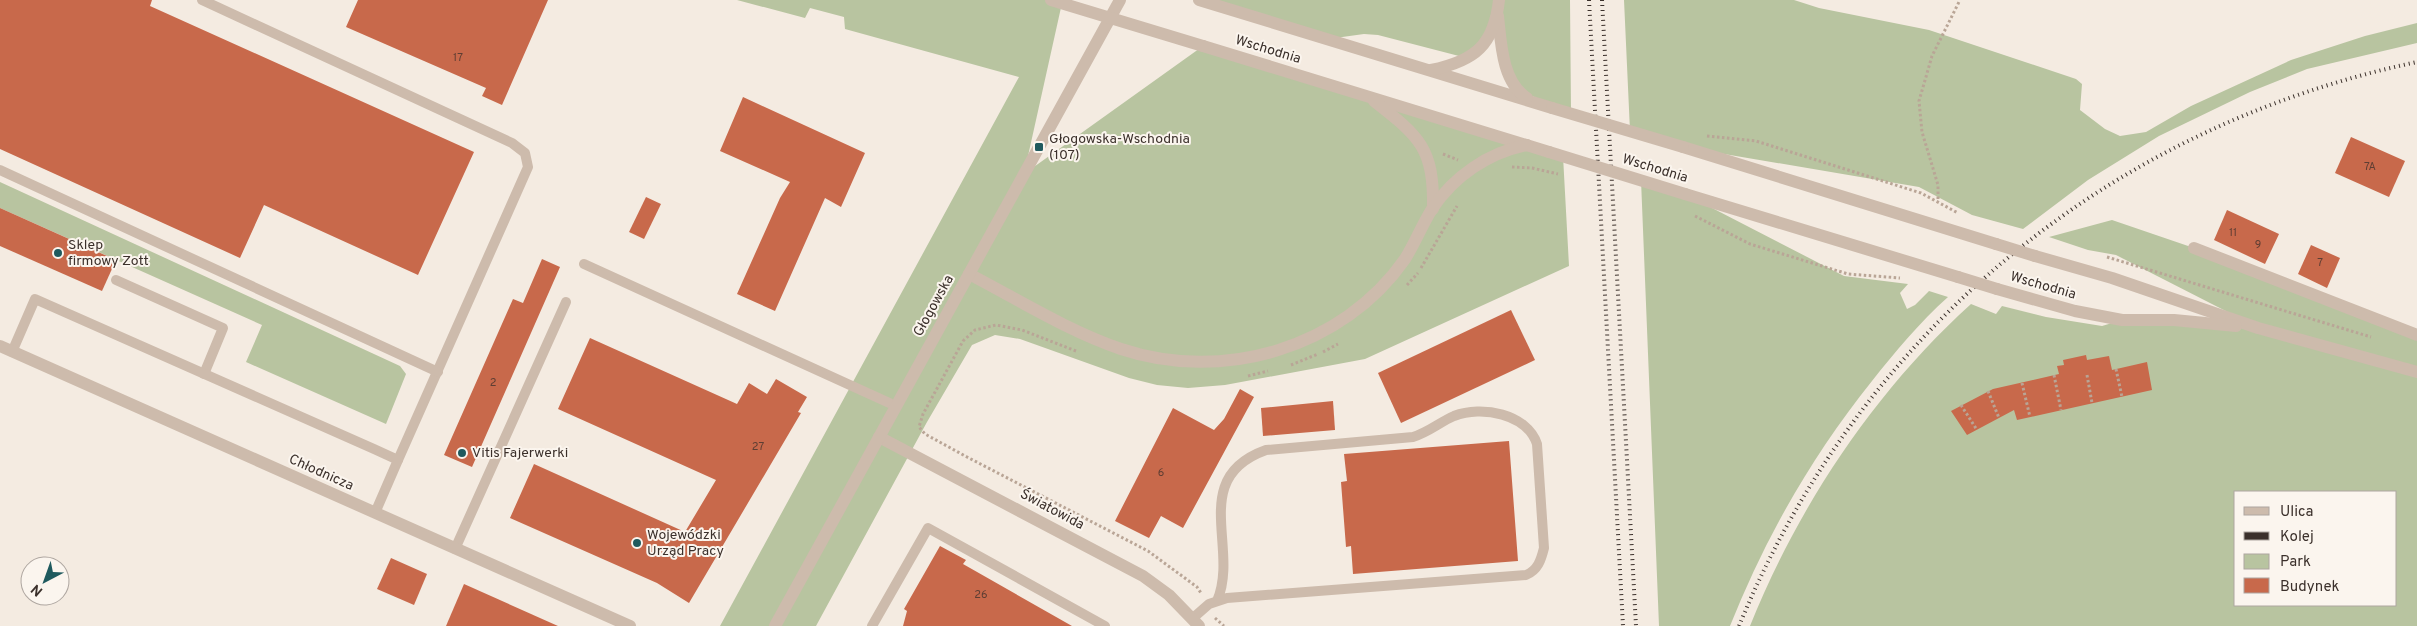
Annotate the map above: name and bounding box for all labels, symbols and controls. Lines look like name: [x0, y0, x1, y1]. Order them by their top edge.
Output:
street label: Wschodnia: [1233, 32, 1303, 68]
house number: 17: [453, 51, 463, 65]
place label: Głogowska-Wschodnia (107): [1049, 131, 1190, 164]
marker: Głogowska-Wschodnia (107): [1033, 141, 1045, 153]
street label: Wschodnia: [1620, 151, 1690, 187]
house number: 7A: [2364, 160, 2376, 174]
house number: 11: [2229, 226, 2237, 240]
place label: Sklep firmowy Zott: [68, 237, 149, 270]
house number: 9: [2255, 238, 2261, 252]
marker: Sklep firmowy Zott: [52, 247, 64, 259]
house number: 7: [2317, 256, 2323, 270]
street label: Wschodnia: [2008, 268, 2078, 304]
street label: Głogowska: [910, 272, 958, 340]
house number: 2: [490, 376, 496, 390]
house number: 27: [752, 440, 764, 454]
place label: Vitis Fajerwerki: [472, 445, 568, 462]
marker: Vitis Fajerwerki: [456, 447, 468, 459]
street label: Chłodnicza: [286, 451, 356, 495]
house number: 6: [1158, 466, 1164, 480]
street label: Światowida: [1017, 485, 1087, 534]
legend: [2234, 491, 2397, 606]
text: Ulica: [2280, 503, 2313, 522]
place label: Wojewódzki Urząd Pracy: [647, 527, 724, 560]
text: Kolej: [2280, 528, 2314, 547]
marker: Wojewódzki Urząd Pracy: [631, 537, 643, 549]
text: Park: [2280, 553, 2311, 572]
north arrow: [20, 556, 70, 606]
text: Budynek: [2280, 578, 2339, 597]
text: N: [28, 580, 47, 599]
house number: 26: [974, 588, 988, 602]

